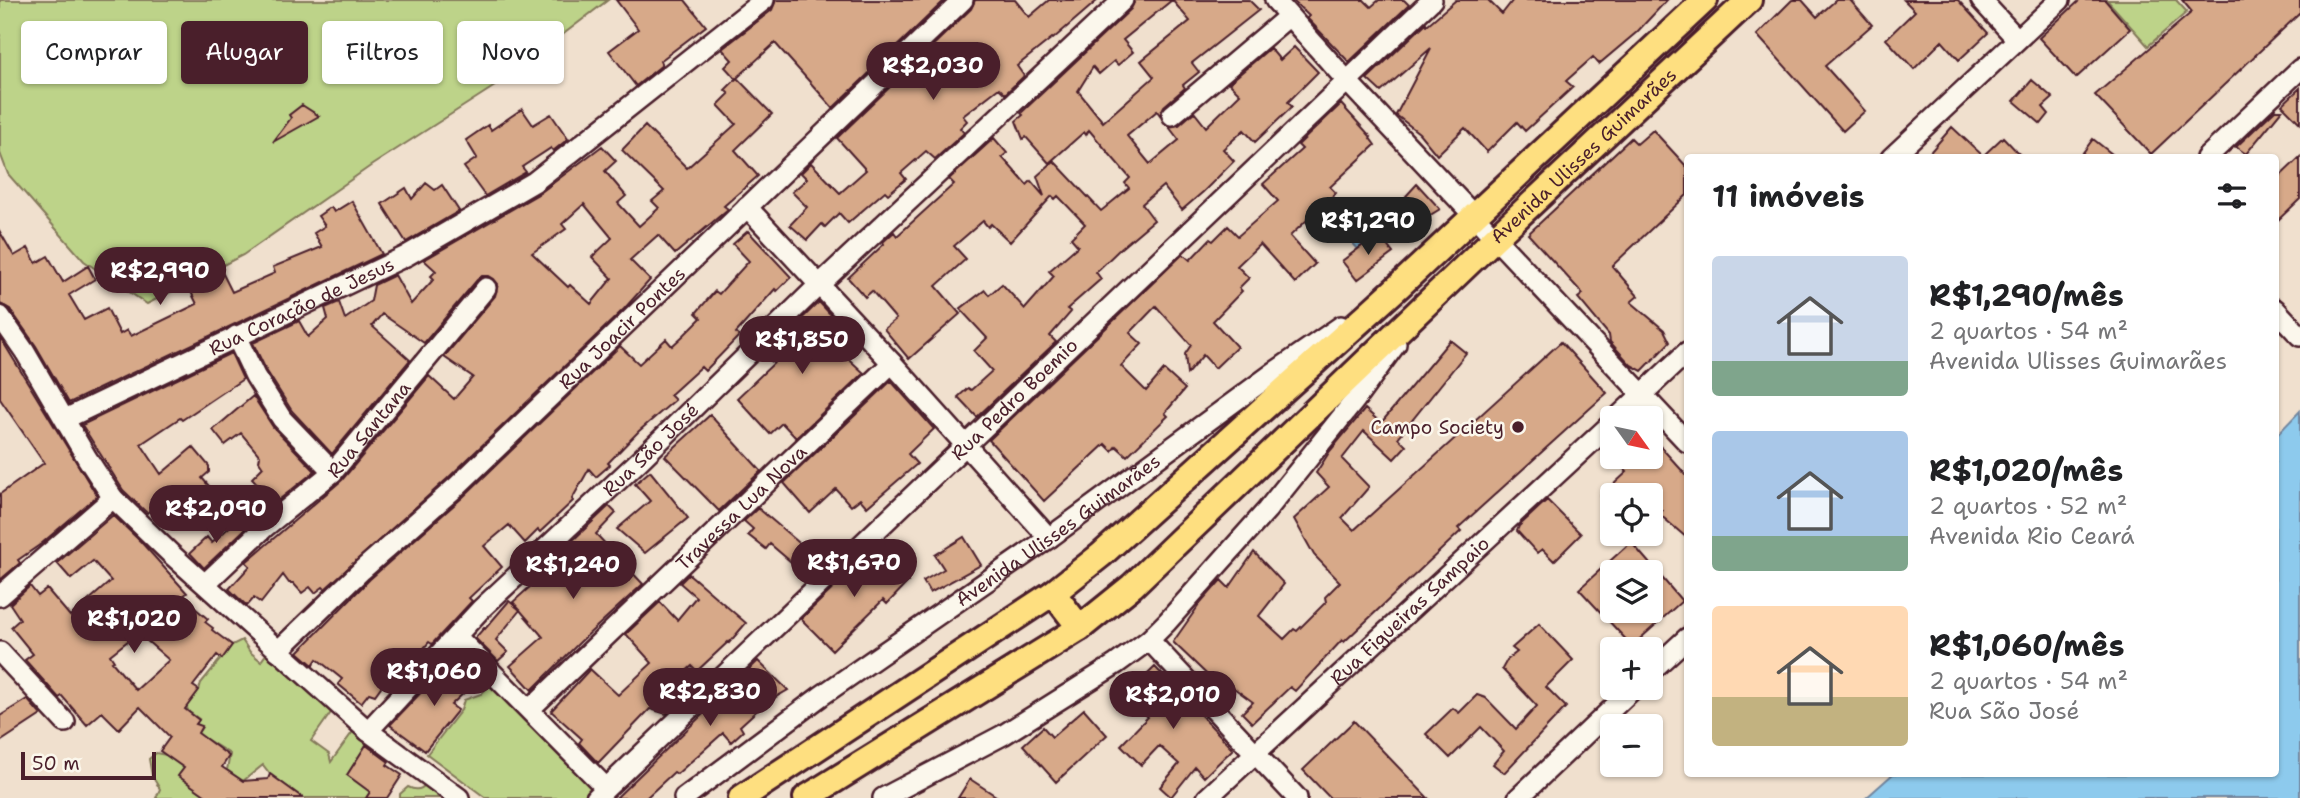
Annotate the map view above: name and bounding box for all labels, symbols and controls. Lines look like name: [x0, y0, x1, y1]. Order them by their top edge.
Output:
chip: Comprar: [21, 21, 167, 84]
chip: Alugar: [181, 21, 308, 84]
chip: Filtros: [322, 21, 443, 84]
chip: Novo: [457, 21, 564, 84]
pin: R$2,030: [868, 42, 998, 102]
text: R$2,030: [882, 50, 984, 80]
street label: Avenida Ulisses Guimarães: [1485, 62, 1682, 249]
text: 11 imóveis: [1712, 176, 1865, 217]
icon: filters: [2213, 177, 2251, 215]
pin: R$1,290: [1303, 198, 1433, 257]
text: R$1,290: [1321, 205, 1415, 235]
pin: R$2,990: [95, 247, 225, 307]
street label: Rua Coração de Jesus: [205, 251, 398, 361]
text: R$2,990: [110, 255, 210, 285]
street label: Rua Joacir Pontes: [553, 261, 691, 395]
text: R$1,290/mês: [1929, 275, 2124, 316]
icon: home: [1768, 284, 1852, 368]
pin: R$1,850: [737, 316, 867, 376]
text: 2 quartos · 54 m²: [1929, 316, 2128, 346]
text: R$1,850: [755, 324, 849, 354]
street label: Rua Pedro Boemio: [945, 332, 1083, 465]
text: Avenida Ulisses Guimarães: [1929, 346, 2227, 376]
street label: Rua Santana: [321, 375, 416, 483]
street label: Rua São José: [597, 397, 704, 502]
north arrow: [1600, 406, 1662, 469]
map controls: [1600, 406, 1663, 777]
place label: Campo Society: [1370, 415, 1504, 440]
marker: Campo Society: [1510, 419, 1526, 435]
street label: Travessa Lua Nova: [670, 439, 812, 576]
street label: Avenida Ulisses Guimarães: [950, 448, 1165, 612]
text: R$1,020/mês: [1929, 450, 2123, 491]
icon: home: [1768, 459, 1852, 543]
button: locate: [1600, 483, 1663, 546]
pin: R$2,090: [151, 486, 281, 545]
text: 2 quartos · 52 m²: [1929, 491, 2127, 521]
text: R$2,090: [165, 493, 267, 523]
text: Avenida Rio Ceará: [1929, 521, 2135, 551]
street label: Rua Figueiras Sampaio: [1325, 531, 1494, 690]
pin: R$1,670: [789, 540, 919, 599]
pin: R$1,240: [508, 542, 638, 601]
text: R$1,670: [807, 547, 901, 577]
text: R$1,240: [526, 549, 620, 579]
button: layers: [1600, 560, 1663, 623]
pin: R$1,020: [69, 596, 199, 655]
text: R$1,020: [87, 603, 181, 633]
text: R$1,060/mês: [1929, 625, 2125, 666]
icon: home: [1768, 634, 1852, 718]
button: +: [1600, 637, 1663, 700]
pin: R$1,060: [369, 648, 499, 708]
text: R$1,060: [386, 656, 482, 686]
text: 2 quartos · 54 m²: [1929, 666, 2128, 696]
pin: R$2,830: [645, 668, 775, 728]
pin: R$2,010: [1108, 672, 1238, 731]
text: R$2,830: [659, 676, 761, 706]
text: R$2,010: [1125, 679, 1221, 709]
text: Rua São José: [1929, 696, 2080, 726]
button: −: [1600, 714, 1663, 777]
scale bar: [21, 749, 156, 781]
text: 50 m: [32, 751, 80, 776]

